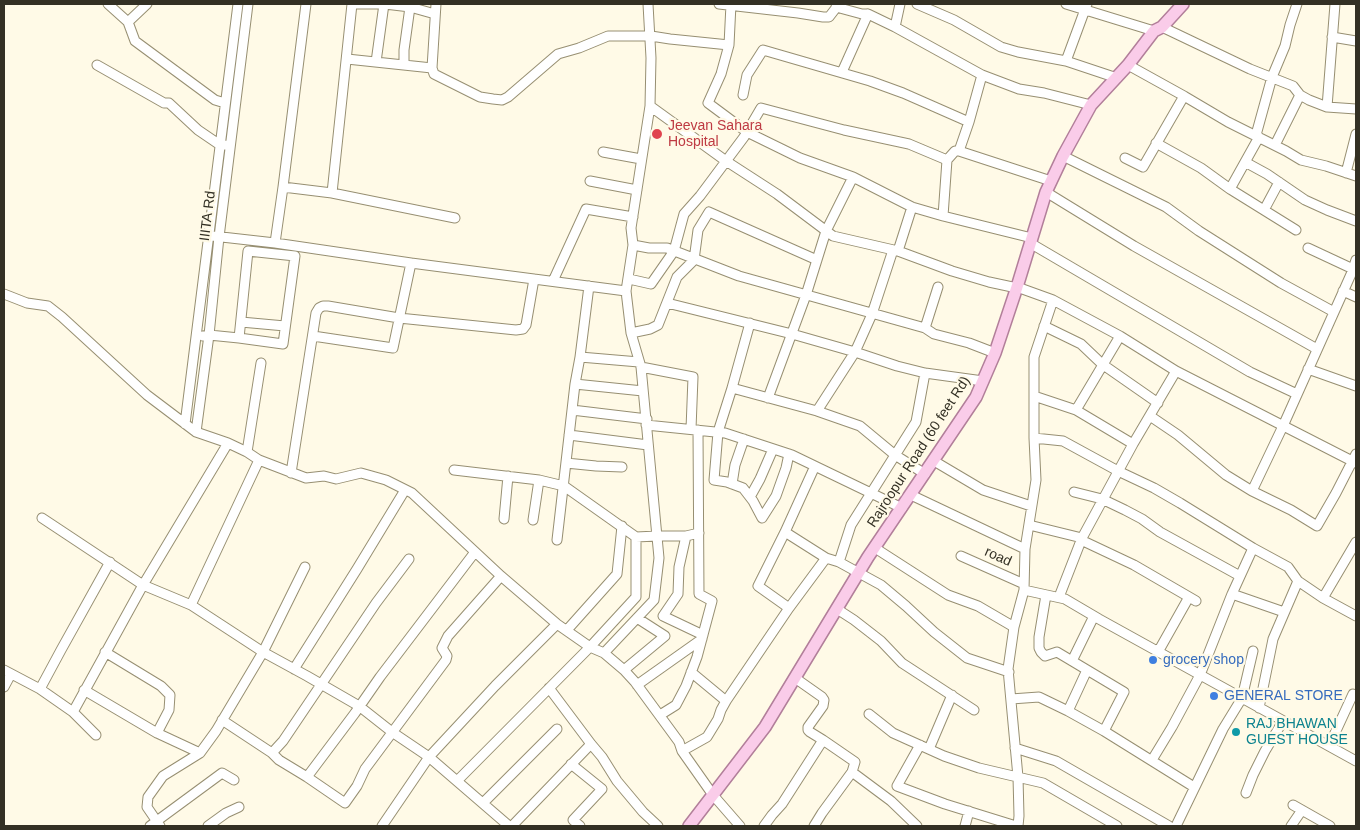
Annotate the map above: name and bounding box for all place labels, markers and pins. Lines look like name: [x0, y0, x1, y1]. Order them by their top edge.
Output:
place label: Jeevan Sahara Hospital: [668, 118, 762, 150]
marker: Jeevan Sahara Hospital: [650, 127, 664, 141]
place label: grocery shop: [1163, 652, 1244, 668]
marker: grocery shop: [1147, 654, 1159, 666]
place label: GENERAL STORE: [1224, 688, 1343, 704]
marker: GENERAL STORE: [1208, 690, 1220, 702]
place label: RAJ BHAWAN GUEST HOUSE: [1246, 716, 1348, 749]
marker: RAJ BHAWAN GUEST HOUSE: [1230, 726, 1242, 738]

